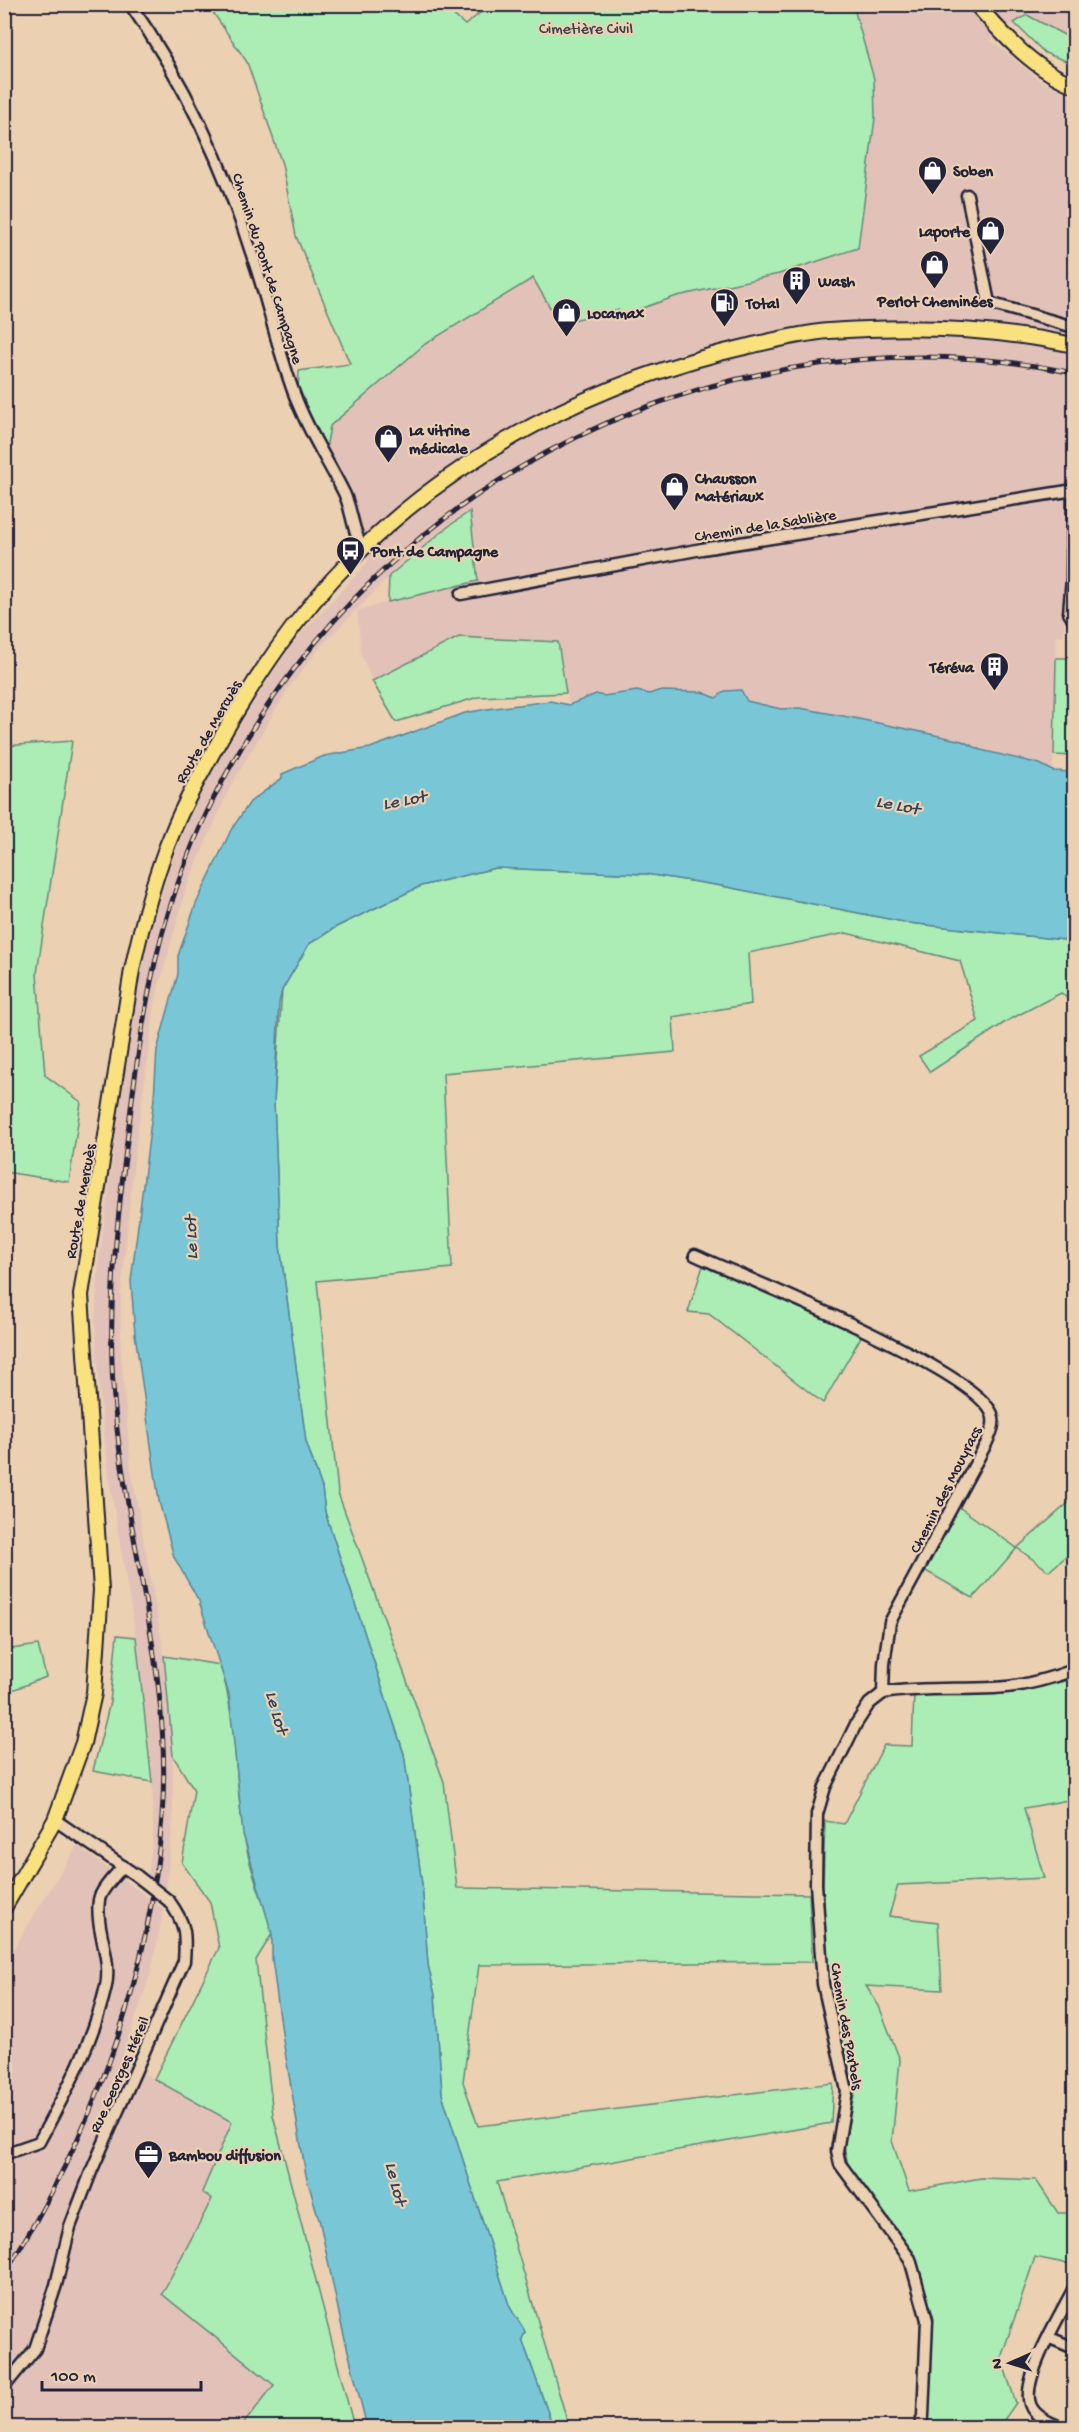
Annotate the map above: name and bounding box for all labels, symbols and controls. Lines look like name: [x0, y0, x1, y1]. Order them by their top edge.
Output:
park label: Cimetière Civil: [539, 21, 633, 40]
shop icon: Soben: [916, 154, 948, 196]
place label: Soben: [953, 164, 993, 183]
street label: Chemin du Pont de Campagne: [226, 171, 306, 368]
shop icon: Laporte: [975, 214, 1007, 256]
place label: Laporte: [919, 224, 971, 243]
shop icon: Perlot Cheminées: [919, 248, 951, 290]
building icon: Wash: [781, 264, 813, 306]
place label: Wash: [817, 274, 855, 293]
fuel station icon: Total: [709, 286, 741, 328]
place label: Perlot Cheminées: [876, 294, 994, 313]
shop icon: Locamax: [550, 296, 582, 338]
place label: Total: [744, 296, 780, 315]
place label: Locamax: [587, 306, 645, 325]
shop icon: La vitrine médicale: [372, 422, 404, 464]
place label: La vitrine médicale: [409, 423, 470, 460]
shop icon: Chausson Matériaux: [658, 470, 690, 512]
place label: Chausson Matériaux: [694, 471, 764, 508]
street label: Chemin de la Sablière: [693, 507, 839, 548]
bus stop icon: Pont de Campagne: [334, 534, 366, 576]
place label: Pont de Campagne: [370, 544, 499, 563]
building icon: Téréva: [979, 650, 1011, 692]
place label: Téréva: [928, 660, 975, 679]
street label: Route de Mercuès: [173, 677, 248, 788]
water label: Le Lot: [381, 786, 431, 816]
water label: Le Lot: [874, 792, 924, 822]
street label: Route de Mercuès: [63, 1142, 102, 1261]
water label: Le Lot: [181, 1212, 204, 1260]
street label: Chemin des Mouyracs: [907, 1423, 988, 1557]
water label: Le Lot: [260, 1689, 293, 1740]
street label: Chemin des Parbels: [824, 1962, 865, 2093]
street label: Rue Georges Héreil: [87, 2014, 155, 2137]
office icon: Bambou diffusion: [132, 2138, 164, 2180]
place label: Bambou diffusion: [168, 2147, 281, 2167]
water label: Le Lot: [379, 2160, 411, 2211]
north arrow: [980, 2333, 1040, 2393]
scale bar: [42, 2354, 201, 2392]
text: N: [989, 2357, 1008, 2369]
text: 100 m: [50, 2367, 96, 2388]

